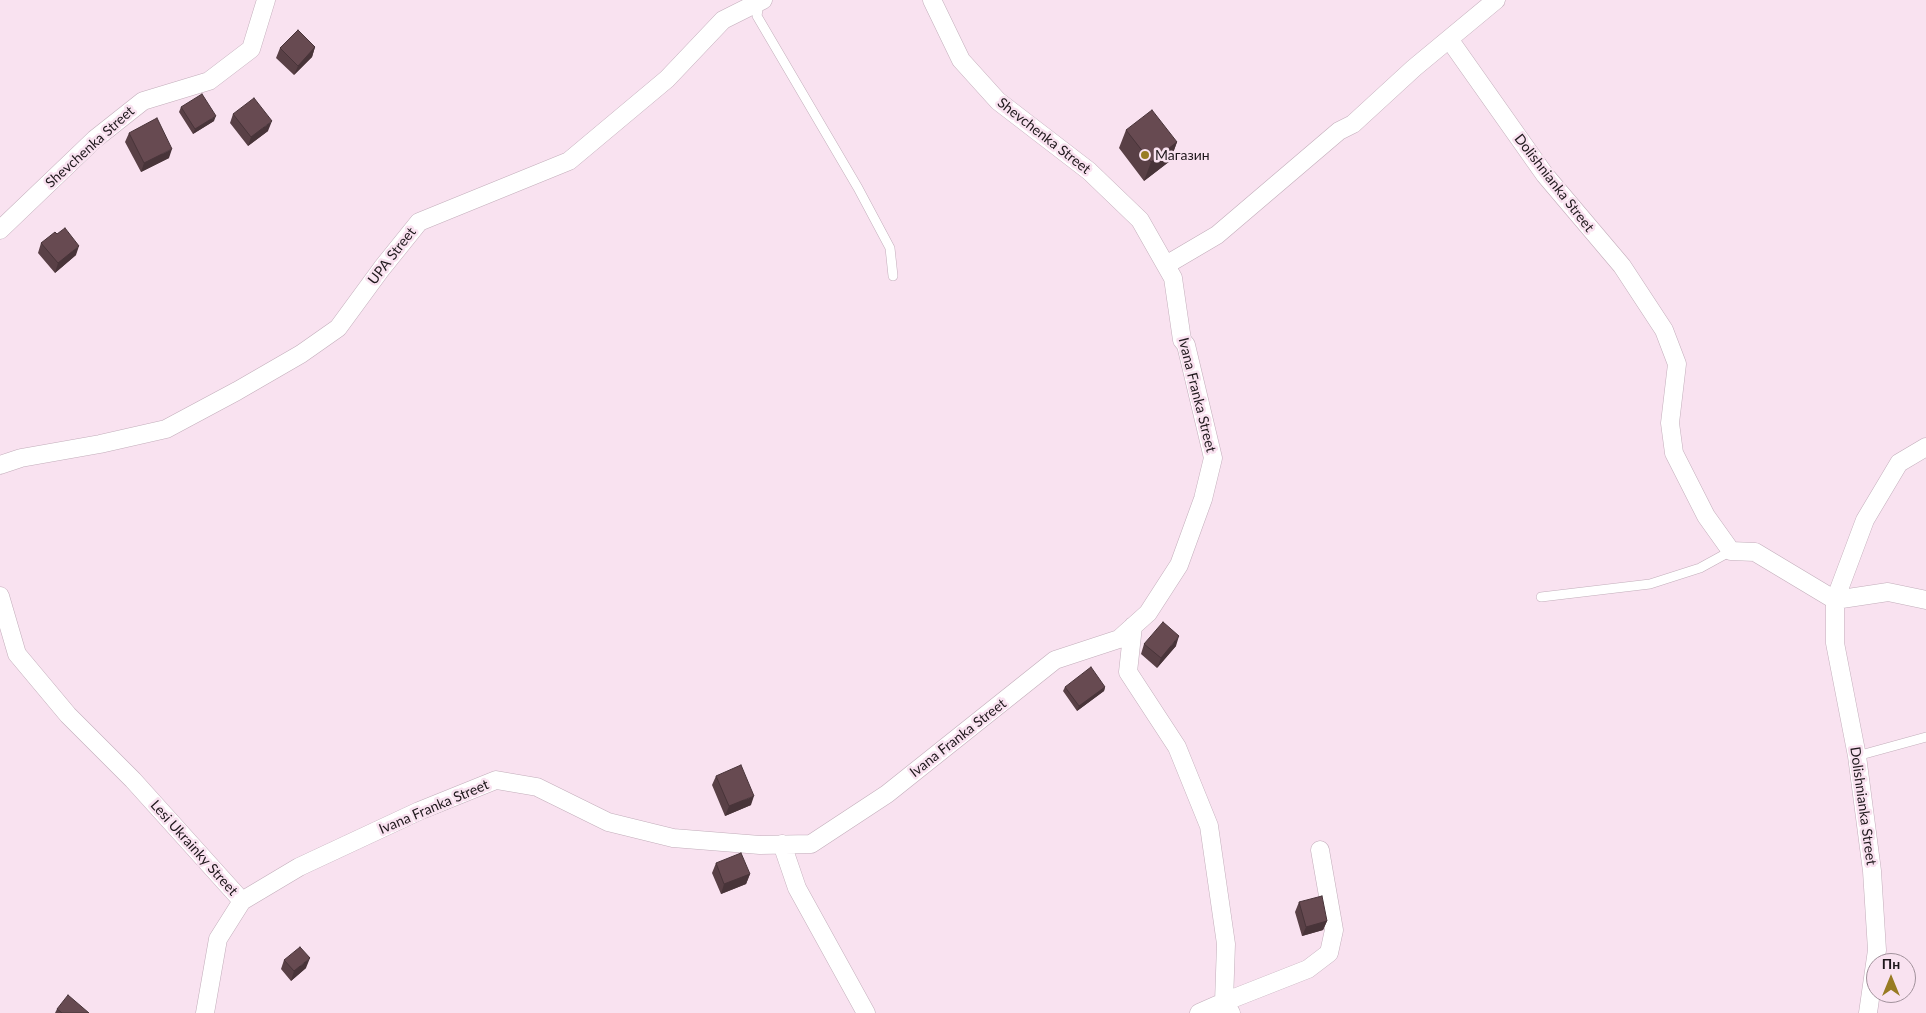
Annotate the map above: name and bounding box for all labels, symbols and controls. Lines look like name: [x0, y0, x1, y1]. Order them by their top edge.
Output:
street label: Shevchenka Street: [994, 94, 1094, 178]
street label: Shevchenka Street: [42, 103, 138, 191]
street label: Dolishnianka Street: [1511, 131, 1597, 235]
place label: Магазин: [1155, 147, 1210, 163]
marker: Магазин: [1139, 149, 1151, 161]
street label: UPA Street: [364, 224, 420, 288]
street label: Ivana Franka Street: [1175, 336, 1219, 454]
street label: Ivana Franka Street: [906, 695, 1010, 781]
street label: Dolishnianka Street: [1846, 746, 1880, 866]
street label: Ivana Franka Street: [377, 776, 491, 838]
street label: Lesi Ukrainky Street: [147, 797, 241, 899]
north arrow: [1866, 953, 1916, 1003]
text: Пн: [1882, 955, 1900, 972]

